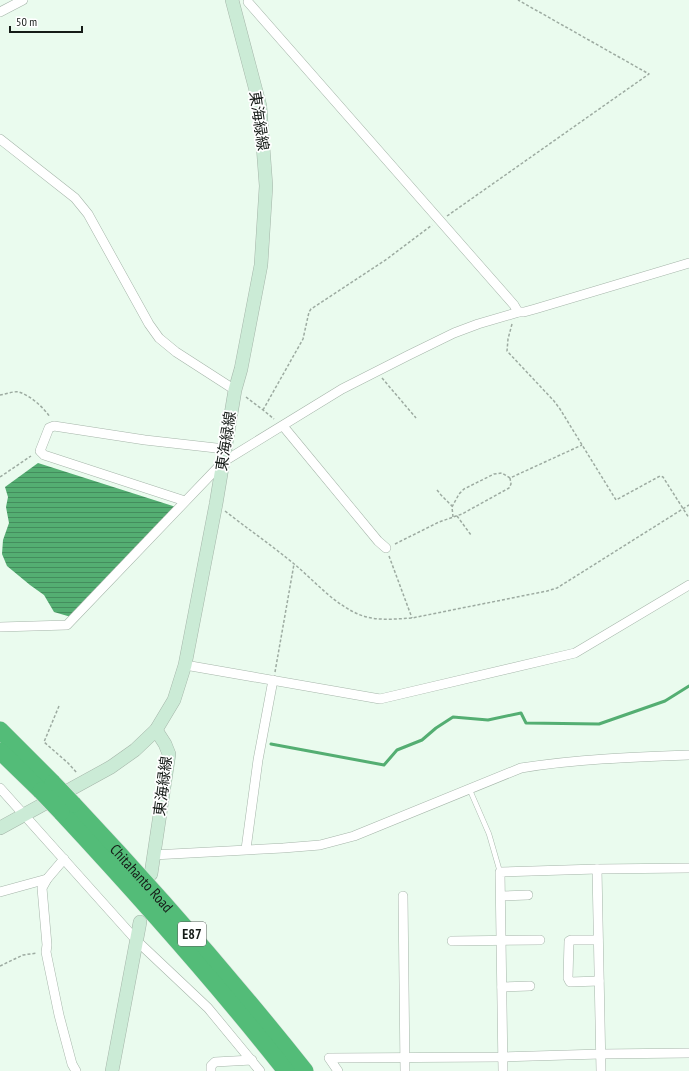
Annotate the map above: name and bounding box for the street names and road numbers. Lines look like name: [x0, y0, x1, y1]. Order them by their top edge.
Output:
street label: 東海緑線: [246, 90, 273, 152]
street label: 東海緑線: [211, 410, 240, 472]
street label: 東海緑線: [149, 755, 176, 817]
street label: Chitahanto Road: [106, 840, 177, 916]
road number: E87: [178, 922, 206, 946]

